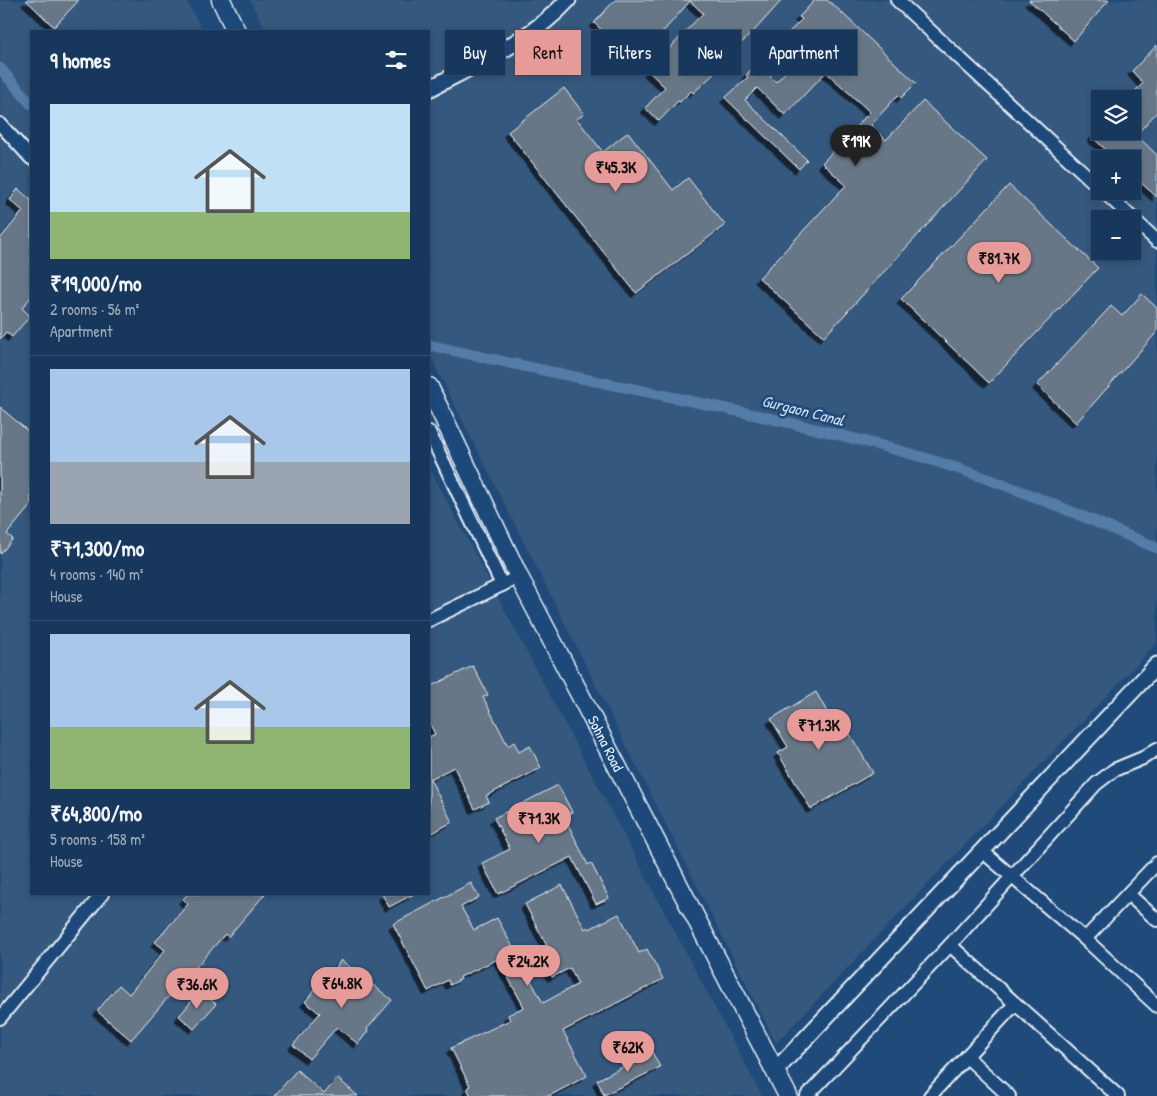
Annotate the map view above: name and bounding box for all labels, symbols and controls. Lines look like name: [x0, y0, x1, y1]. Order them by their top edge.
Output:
chip: Buy: [445, 30, 505, 75]
chip: Rent: [515, 30, 581, 75]
chip: Filters: [591, 30, 669, 75]
chip: New: [679, 30, 741, 75]
chip: Apartment: [751, 30, 857, 75]
text: 9 homes: [50, 46, 111, 75]
icon: filters: [382, 46, 410, 74]
map controls: [1091, 90, 1141, 260]
button: layers: [1091, 90, 1141, 140]
pin: ₹19K: [826, 124, 886, 167]
text: ₹19K: [841, 130, 871, 152]
icon: home: [185, 136, 275, 226]
pin: ₹45.3K: [575, 150, 657, 193]
button: +: [1091, 150, 1141, 200]
text: ₹45.3K: [596, 156, 636, 178]
button: −: [1091, 210, 1141, 260]
pin: ₹81.7K: [958, 242, 1040, 284]
text: ₹81.7K: [978, 247, 1020, 269]
text: ₹19,000/mo: [50, 269, 141, 298]
text: 2 rooms · 56 m²: [50, 298, 139, 320]
text: Apartment: [50, 320, 113, 342]
water label: Gurgaon Canal: [760, 389, 847, 431]
icon: home: [185, 402, 275, 492]
text: ₹71,300/mo: [50, 534, 144, 563]
text: 4 rooms · 140 m²: [50, 563, 144, 585]
text: House: [50, 585, 83, 607]
icon: home: [185, 667, 275, 757]
pin: ₹71.3K: [778, 708, 860, 751]
street label: Sohna Road: [583, 712, 629, 775]
text: ₹71.3K: [798, 714, 840, 736]
text: ₹64,800/mo: [50, 799, 142, 828]
pin: ₹71.3K: [498, 802, 580, 844]
text: ₹71.3K: [518, 807, 560, 829]
text: 5 rooms · 158 m²: [50, 828, 145, 850]
text: House: [50, 850, 83, 872]
pin: ₹24.2K: [487, 944, 569, 987]
text: ₹24.2K: [507, 950, 549, 972]
pin: ₹64.8K: [301, 966, 383, 1009]
pin: ₹36.6K: [156, 968, 238, 1010]
text: ₹64.8K: [322, 972, 362, 994]
text: ₹36.6K: [177, 973, 217, 995]
pin: ₹62K: [598, 1030, 658, 1073]
text: ₹62K: [612, 1036, 644, 1058]

